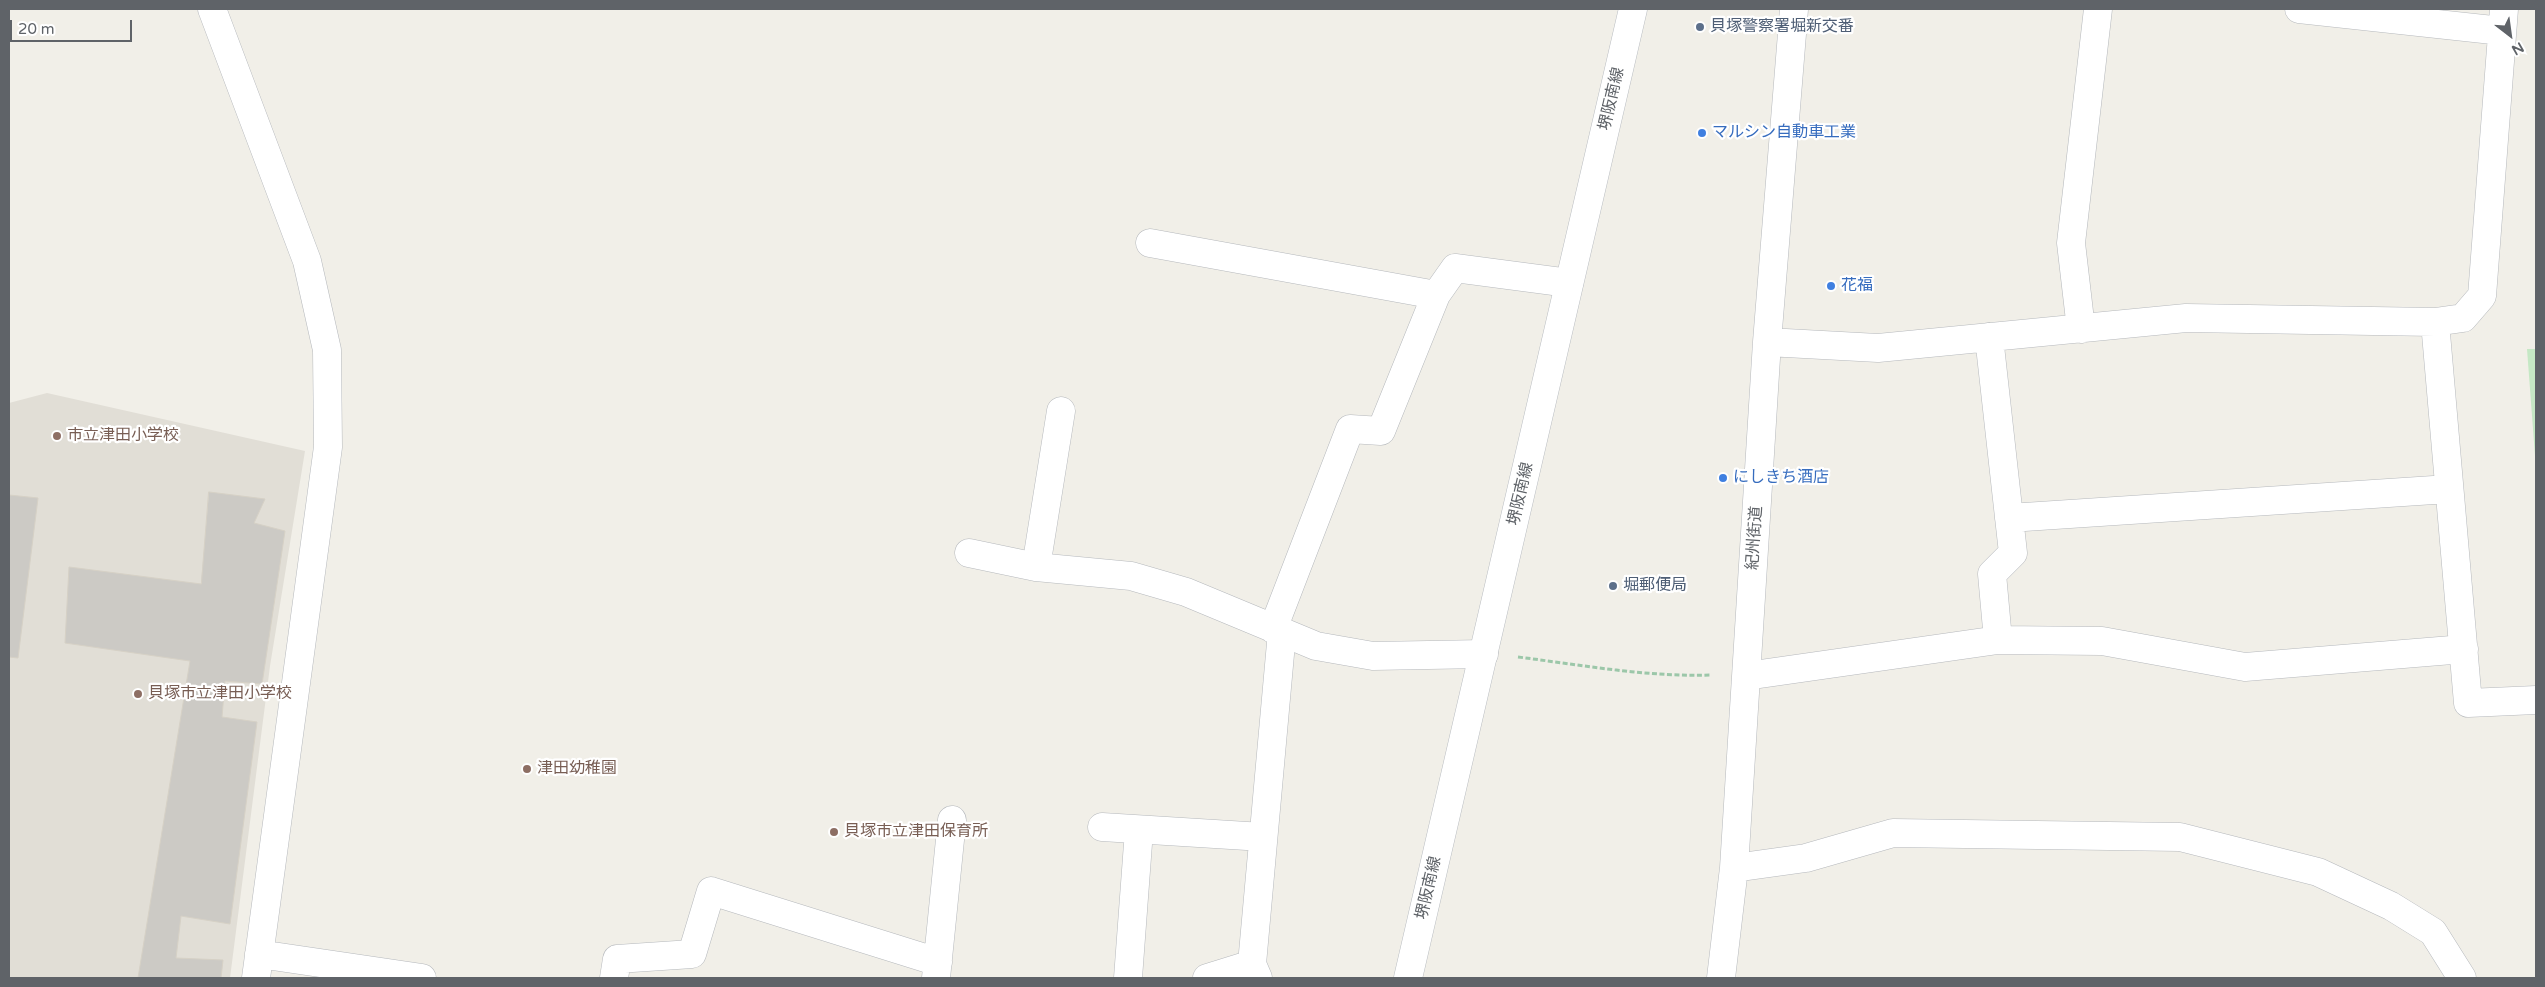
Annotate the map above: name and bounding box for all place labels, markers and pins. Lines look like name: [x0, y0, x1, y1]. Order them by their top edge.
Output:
place label: 貝塚警察署堀新交番: [1710, 17, 1854, 37]
marker: 貝塚警察署堀新交番: [1694, 21, 1706, 33]
place label: マルシン自動車工業: [1712, 123, 1856, 143]
marker: マルシン自動車工業: [1696, 127, 1708, 139]
place label: 花福: [1841, 276, 1873, 296]
marker: 花福: [1825, 280, 1837, 292]
place label: 市立津田小学校: [67, 426, 179, 446]
marker: 市立津田小学校: [51, 430, 63, 442]
place label: にしきち酒店: [1733, 468, 1829, 488]
marker: にしきち酒店: [1717, 472, 1729, 484]
place label: 堀郵便局: [1623, 576, 1687, 596]
marker: 堀郵便局: [1607, 580, 1619, 592]
place label: 貝塚市立津田小学校: [148, 684, 292, 704]
marker: 貝塚市立津田小学校: [132, 688, 144, 700]
place label: 津田幼稚園: [537, 759, 617, 779]
marker: 津田幼稚園: [521, 763, 533, 775]
place label: 貝塚市立津田保育所: [844, 822, 988, 842]
marker: 貝塚市立津田保育所: [828, 826, 840, 838]

